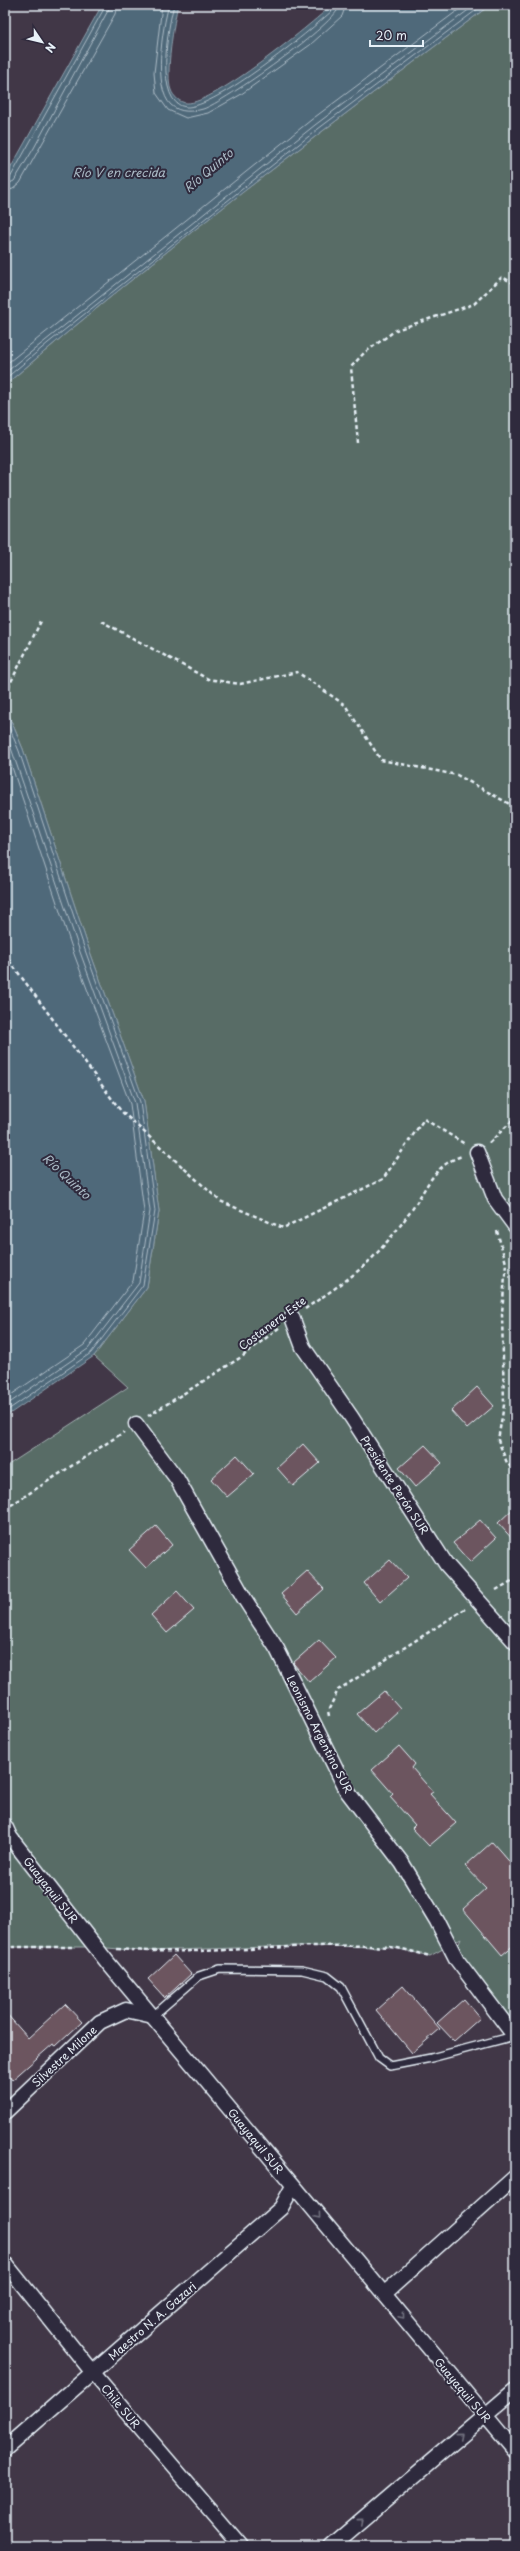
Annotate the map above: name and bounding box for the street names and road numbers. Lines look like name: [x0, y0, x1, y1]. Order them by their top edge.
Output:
street label: Costanera Este: [235, 1292, 309, 1354]
street label: Presidente Perón SUR: [357, 1432, 433, 1538]
street label: Leonismo Argentino SUR: [283, 1672, 357, 1796]
street label: Guayaquil SUR: [20, 1853, 82, 1927]
street label: Silvestre Milone: [28, 2021, 100, 2091]
street label: Guayaquil SUR: [224, 2104, 288, 2178]
street label: Maestro N. A. Gazari: [104, 2278, 200, 2364]
street label: Guayaquil SUR: [431, 2354, 495, 2426]
street label: Chile SUR: [97, 2380, 145, 2432]

